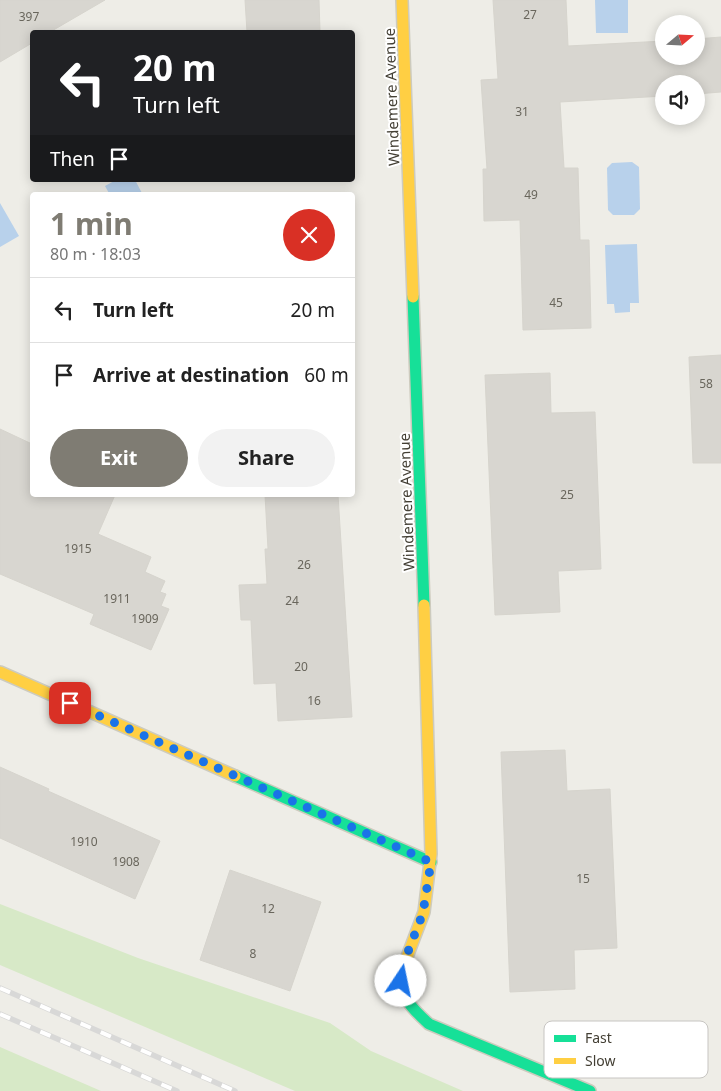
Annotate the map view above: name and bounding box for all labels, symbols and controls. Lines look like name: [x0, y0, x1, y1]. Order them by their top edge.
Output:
house number: 27: [523, 6, 537, 23]
house number: 397: [19, 8, 39, 25]
north arrow: [655, 15, 705, 65]
map controls: [655, 15, 705, 125]
street label: Windemere Avenue: [379, 28, 403, 166]
text: 20 m: [133, 44, 216, 91]
icon: left: [50, 50, 115, 115]
button: sound: [655, 75, 705, 125]
text: Turn left: [133, 89, 220, 119]
house number: 31: [515, 103, 529, 120]
icon: arrive: [105, 145, 133, 173]
text: Then: [50, 146, 95, 172]
house number: 49: [524, 186, 538, 203]
text: 1 min: [50, 203, 133, 244]
button: close: [283, 209, 335, 261]
text: 80 m · 18:03: [50, 243, 141, 265]
house number: 45: [549, 294, 563, 311]
icon: left: [50, 296, 78, 324]
text: Turn left: [93, 297, 174, 323]
text: 20 m: [291, 297, 335, 323]
icon: arrive: [50, 361, 78, 389]
text: Arrive at destination: [93, 362, 289, 388]
text: 60 m: [304, 362, 349, 388]
house number: 58: [699, 375, 713, 392]
button: Exit: [50, 429, 188, 487]
button: Share: [198, 429, 335, 487]
street label: Windemere Avenue: [394, 433, 418, 571]
house number: 25: [560, 486, 574, 503]
house number: 1915: [64, 540, 92, 557]
house number: 26: [297, 556, 311, 573]
house number: 1911: [103, 590, 131, 607]
house number: 24: [285, 592, 299, 609]
house number: 1909: [131, 610, 159, 627]
house number: 20: [294, 658, 308, 675]
pin: [49, 682, 91, 724]
icon: arrive: [56, 689, 84, 717]
house number: 16: [307, 692, 321, 709]
house number: 1910: [70, 833, 98, 850]
house number: 1908: [112, 853, 140, 870]
house number: 15: [576, 870, 590, 887]
house number: 12: [261, 900, 275, 917]
house number: 8: [250, 945, 257, 962]
position arrow: [374, 954, 426, 1006]
legend: [544, 1021, 708, 1078]
text: Fast: [585, 1028, 612, 1047]
text: Slow: [585, 1051, 616, 1070]

